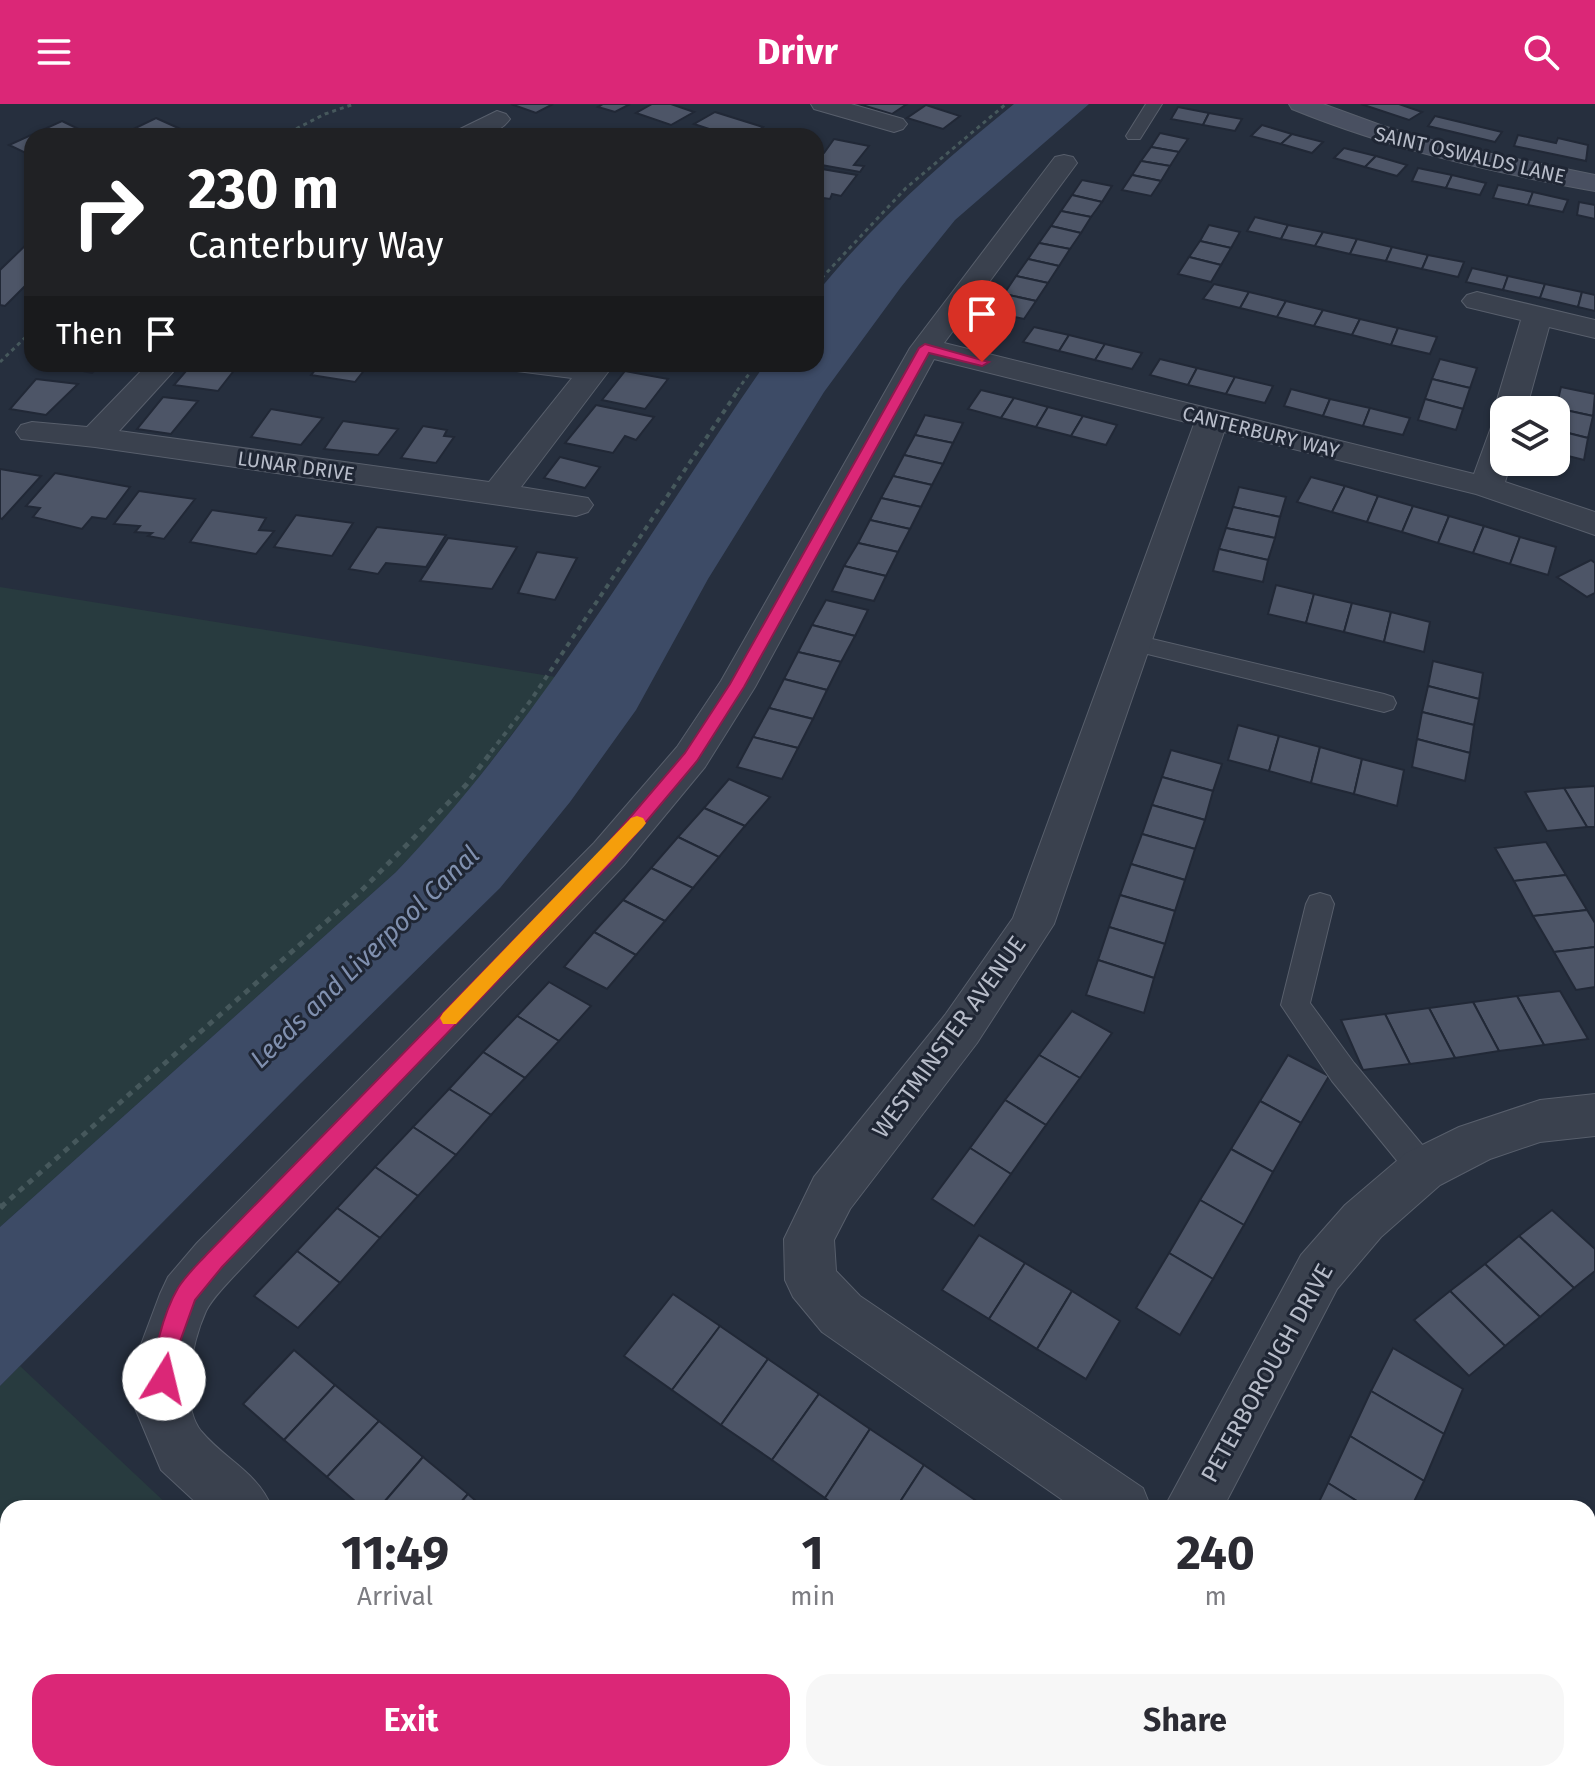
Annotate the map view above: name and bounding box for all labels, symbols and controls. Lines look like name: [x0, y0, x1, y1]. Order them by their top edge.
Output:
icon: menu: [32, 30, 76, 74]
text: Drivr: [757, 30, 838, 74]
icon: search: [1519, 30, 1563, 74]
street label: SAINT OSWALDS LANE: [1372, 121, 1568, 189]
text: 230 m: [188, 156, 339, 223]
icon: right: [56, 160, 160, 264]
text: Canterbury Way: [188, 224, 443, 268]
pin: [948, 280, 1016, 362]
icon: arrive: [960, 292, 1004, 336]
icon: arrive: [139, 312, 183, 356]
text: Then: [56, 316, 123, 352]
map controls: [1490, 396, 1570, 476]
button: layers: [1490, 396, 1570, 476]
street label: CANTERBURY WAY: [1180, 401, 1342, 463]
street label: LUNAR DRIVE: [236, 446, 356, 486]
water label: Leeds and Liverpool Canal: [244, 840, 486, 1074]
street label: WESTMINSTER AVENUE: [866, 931, 1032, 1143]
street label: PETERBOROUGH DRIVE: [1195, 1259, 1339, 1487]
position arrow: [122, 1337, 206, 1421]
text: 11:49: [341, 1524, 449, 1582]
text: 1: [802, 1524, 824, 1582]
text: 240: [1176, 1524, 1255, 1582]
text: Arrival: [357, 1581, 433, 1612]
text: min: [790, 1581, 835, 1612]
text: m: [1204, 1581, 1227, 1612]
button: Exit: [32, 1674, 790, 1766]
button: Share: [806, 1674, 1564, 1766]

